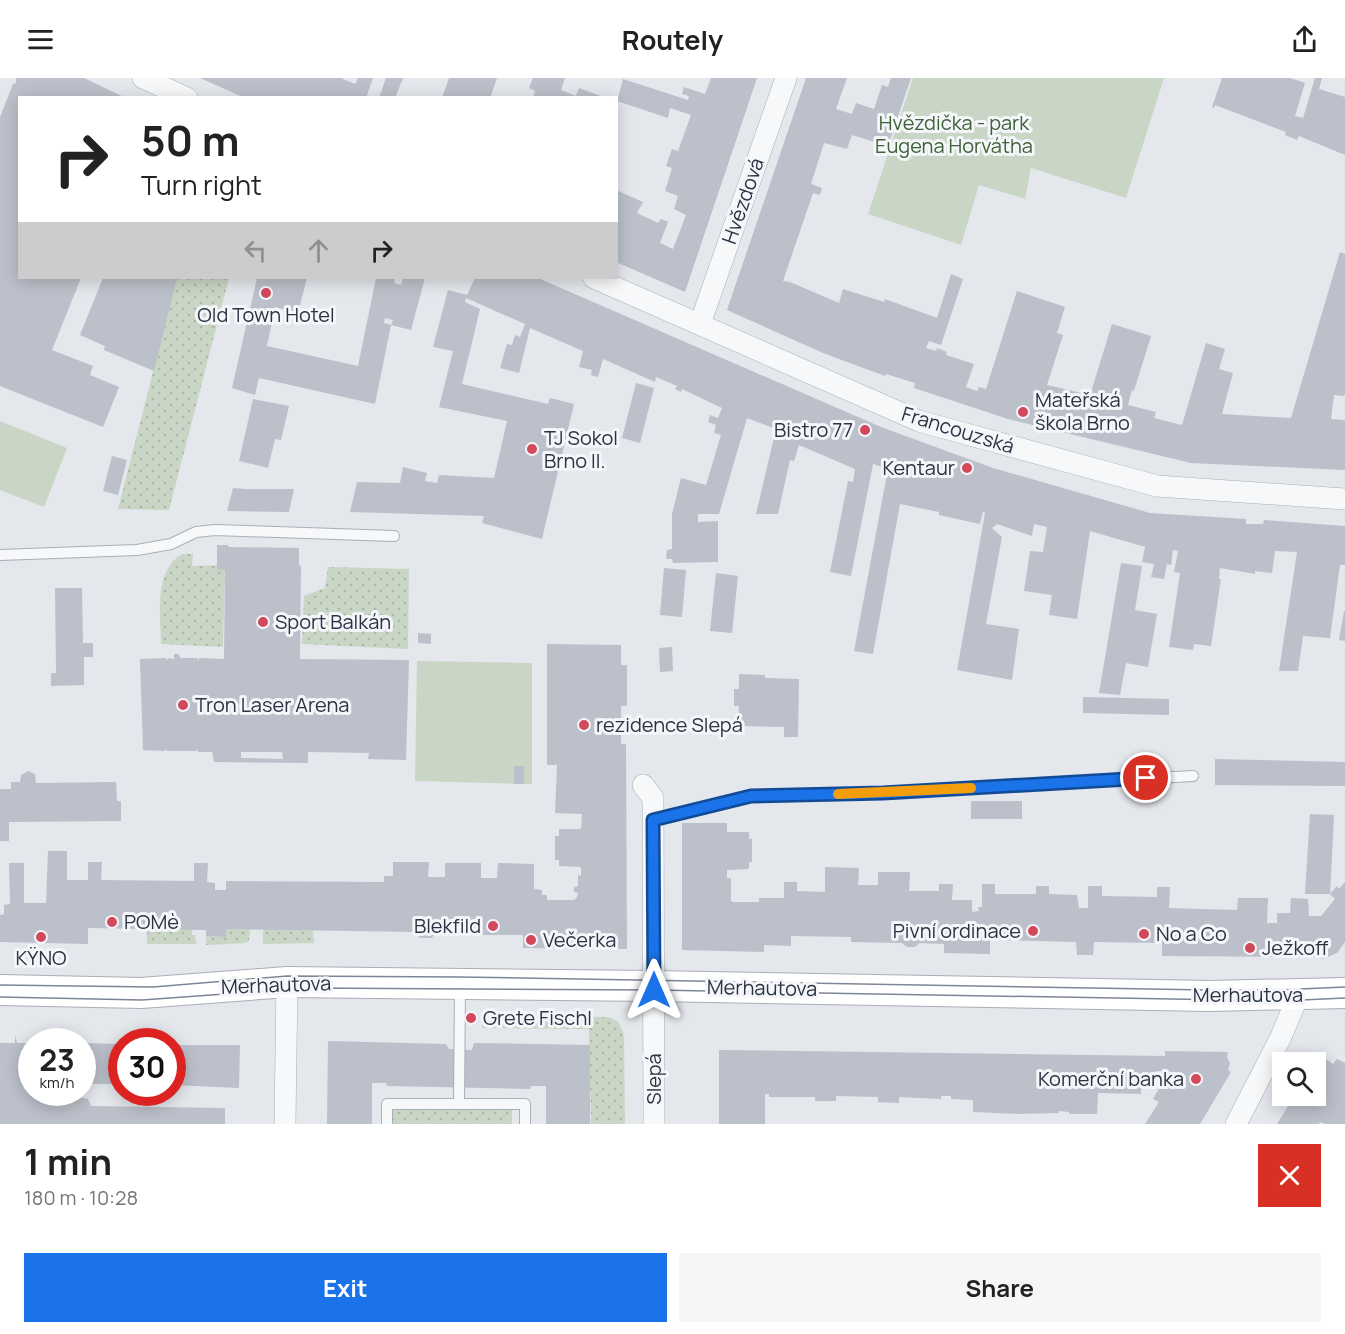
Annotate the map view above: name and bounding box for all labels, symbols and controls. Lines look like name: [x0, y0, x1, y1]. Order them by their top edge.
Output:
text: Routely: [622, 21, 723, 58]
icon: menu: [24, 23, 57, 56]
icon: share: [1288, 23, 1321, 56]
park label: Hvězdička - park Eugena Horvátha: [875, 109, 1033, 159]
text: 50 m: [141, 111, 239, 169]
icon: right: [42, 120, 120, 198]
street label: Hvězdová: [715, 154, 770, 247]
text: Turn right: [141, 166, 262, 203]
icon: left: [239, 234, 272, 267]
icon: ahead: [302, 234, 335, 267]
icon: right: [365, 234, 398, 267]
marker: Old Town Hotel: [259, 286, 273, 300]
place label: Old Town Hotel: [197, 301, 335, 328]
place label: Mateřská škola Brno: [1035, 386, 1130, 436]
street label: Francouzská: [899, 400, 1018, 459]
marker: Mateřská škola Brno: [1016, 405, 1030, 419]
place label: Bistro 77: [774, 416, 853, 443]
marker: Bistro 77: [858, 423, 872, 437]
place label: TJ Sokol Brno II.: [544, 424, 618, 474]
marker: TJ Sokol Brno II.: [525, 442, 539, 456]
place label: Kentaur: [882, 454, 955, 481]
marker: Kentaur: [960, 461, 974, 475]
place label: Sport Balkán: [275, 608, 391, 635]
marker: Sport Balkán: [256, 615, 270, 629]
place label: Tron Laser Arena: [195, 691, 349, 718]
marker: Tron Laser Arena: [176, 698, 190, 712]
place label: rezidence Slepá: [596, 711, 743, 738]
marker: rezidence Slepá: [577, 718, 591, 732]
pin: [1120, 752, 1171, 803]
icon: arrive: [1129, 761, 1162, 794]
place label: POMè: [124, 908, 179, 935]
place label: Blekfild: [414, 912, 481, 939]
marker: POMè: [105, 915, 119, 929]
place label: Pivní ordinace: [893, 917, 1021, 944]
marker: Blekfild: [486, 919, 500, 933]
place label: No a Co: [1156, 920, 1227, 947]
marker: Pivní ordinace: [1026, 924, 1040, 938]
place label: Večerka: [543, 926, 616, 953]
marker: No a Co: [1137, 927, 1151, 941]
marker: KŸNO: [34, 930, 48, 944]
marker: Večerka: [524, 933, 538, 947]
place label: Ježkoff: [1262, 934, 1329, 961]
marker: Ježkoff: [1243, 941, 1257, 955]
place label: KŸNO: [15, 944, 67, 971]
position arrow: [622, 958, 686, 1022]
street label: Merhautova: [220, 969, 332, 1000]
street label: Merhautova: [707, 973, 817, 1002]
street label: Merhautova: [1193, 981, 1303, 1008]
place label: Grete Fischl: [483, 1004, 592, 1031]
marker: Grete Fischl: [464, 1011, 478, 1025]
speed limit sign: 30: [108, 1028, 186, 1106]
text: 23: [39, 1039, 75, 1080]
map controls: [1272, 1052, 1326, 1106]
button: search: [1272, 1052, 1326, 1106]
street label: Slepá: [640, 1053, 667, 1105]
place label: Komerční banka: [1038, 1065, 1184, 1092]
text: km/h: [40, 1072, 74, 1093]
marker: Komerční banka: [1189, 1072, 1203, 1086]
text: 1 min: [24, 1137, 112, 1186]
button: close: [1258, 1144, 1321, 1207]
text: 180 m · 10:28: [24, 1184, 138, 1211]
button: Exit: [24, 1253, 667, 1322]
button: Share: [679, 1253, 1321, 1322]

